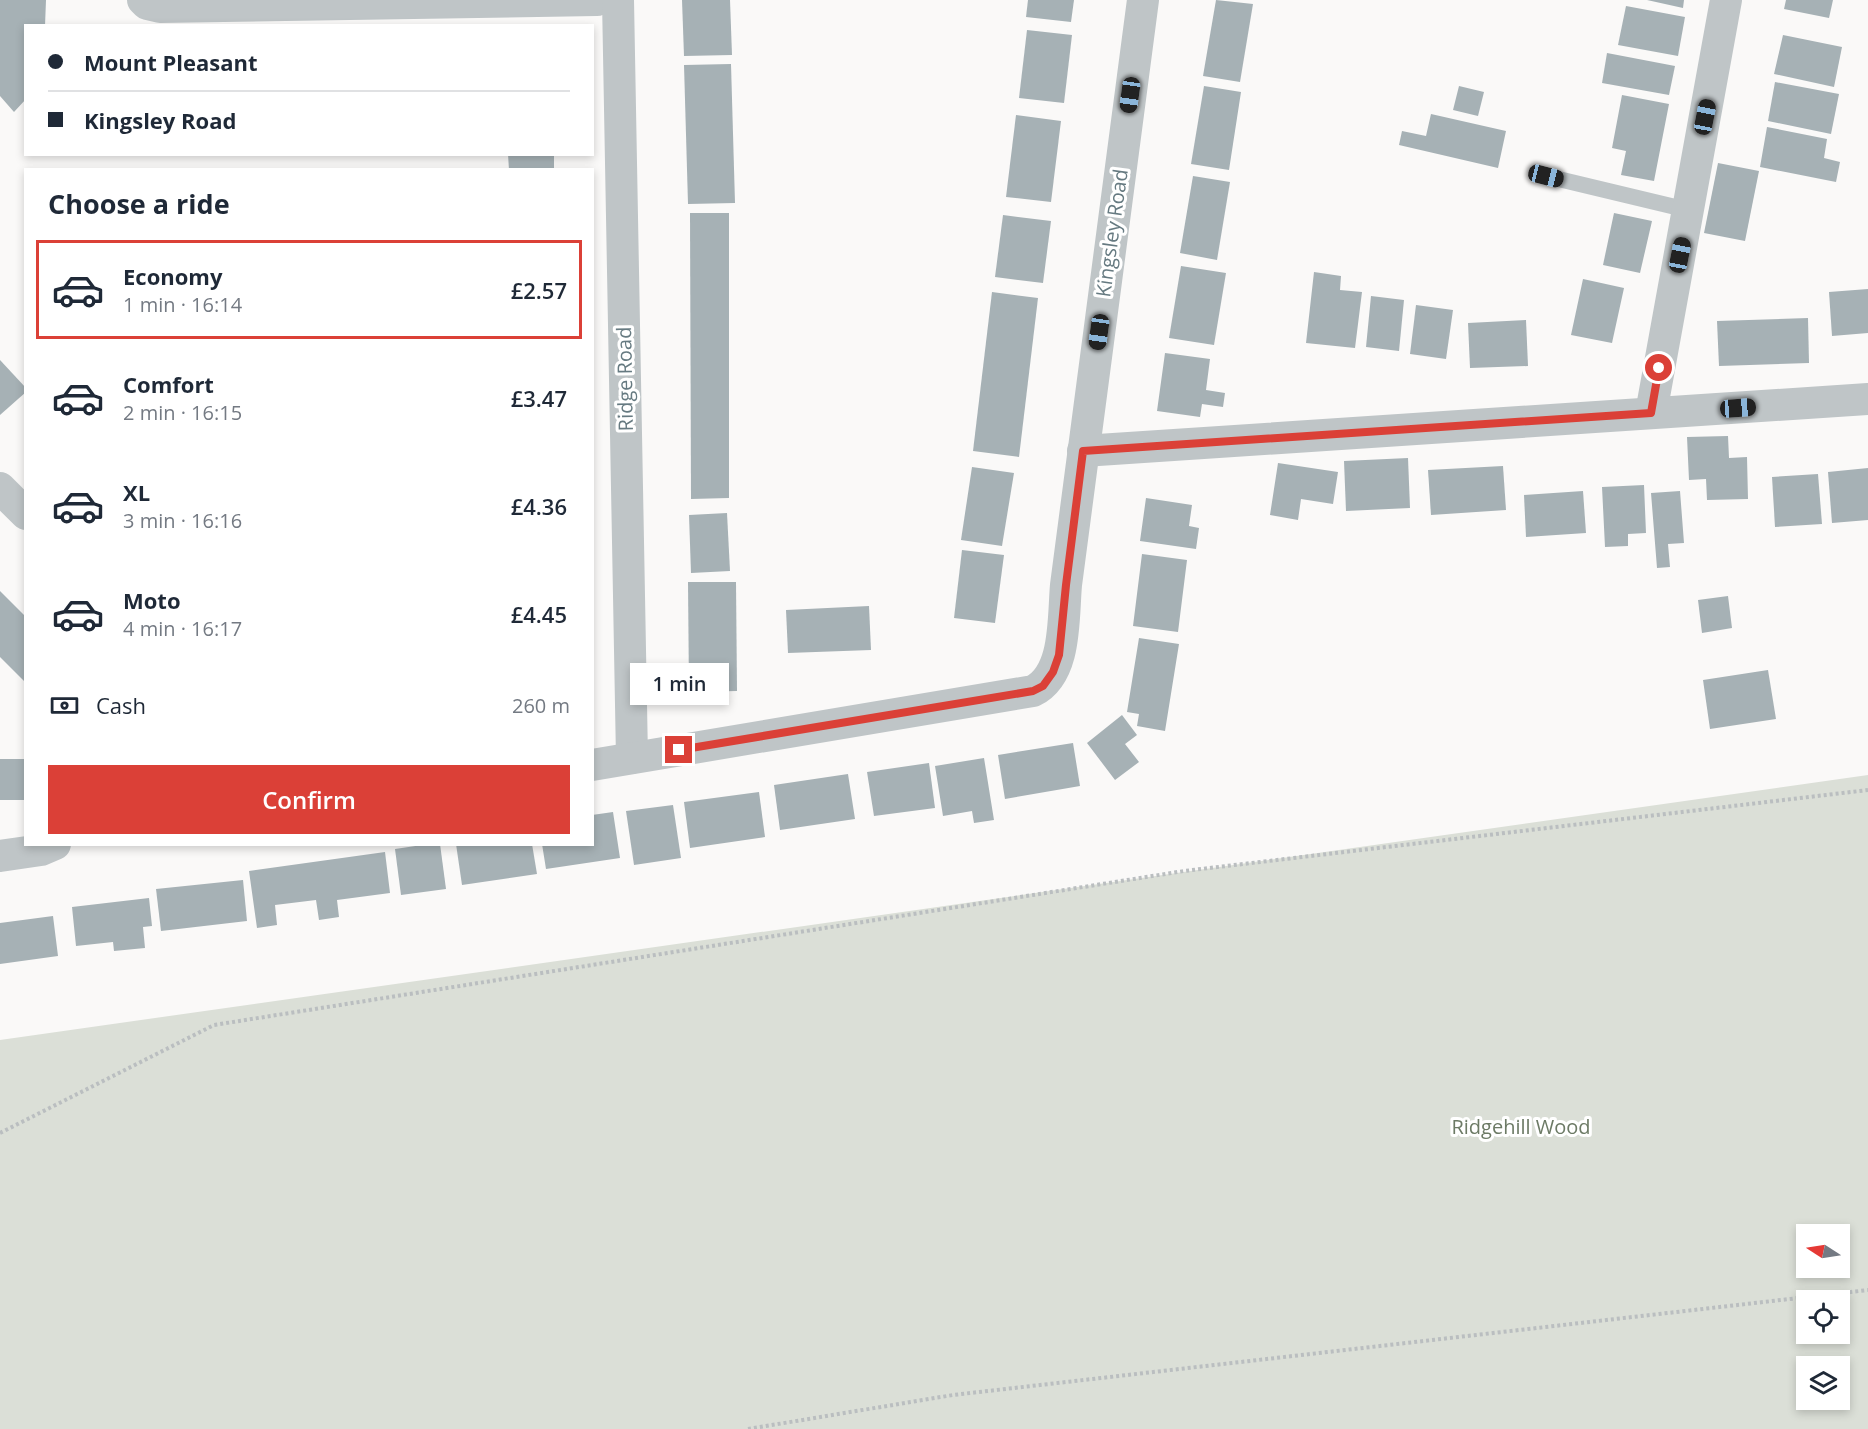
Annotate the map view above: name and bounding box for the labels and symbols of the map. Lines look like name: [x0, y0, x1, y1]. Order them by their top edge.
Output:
car: [1119, 76, 1141, 114]
car: [1693, 98, 1717, 136]
car: [1526, 163, 1566, 189]
street label: Kingsley Road: [1089, 167, 1134, 299]
car: [1668, 236, 1692, 274]
car: [1088, 313, 1110, 351]
street label: Ridge Road: [610, 326, 639, 432]
route start: [1645, 354, 1672, 381]
car: [1719, 398, 1757, 418]
callout: 1 min: [630, 663, 728, 705]
route end: [665, 736, 692, 763]
park label: Ridgehill Wood: [1451, 1113, 1591, 1140]
north arrow: [1796, 1224, 1850, 1278]

